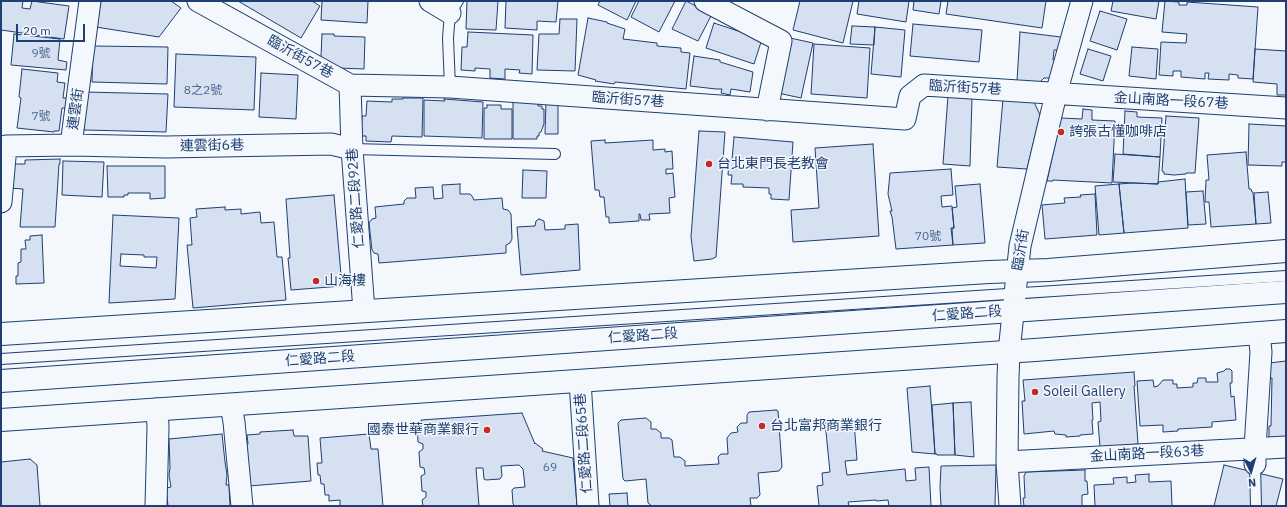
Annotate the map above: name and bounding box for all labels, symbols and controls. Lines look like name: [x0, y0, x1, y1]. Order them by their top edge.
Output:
scale bar: [18, 16, 87, 42]
text: 20 m: [23, 23, 51, 38]
street label: 臨沂街57巷: [264, 32, 336, 82]
house number: 9號: [31, 47, 51, 61]
street label: 臨沂街57巷: [928, 78, 1002, 98]
house number: 8之2號: [184, 84, 222, 98]
street label: 連雲街: [65, 87, 87, 131]
street label: 臨沂街57巷: [591, 89, 665, 111]
street label: 金山南路一段67巷: [1113, 90, 1229, 112]
house number: 7號: [31, 110, 51, 124]
place label: 誇張古懂咖啡店: [1069, 124, 1167, 140]
marker: 誇張古懂咖啡店: [1056, 127, 1066, 137]
street label: 連雲街6巷: [180, 137, 244, 155]
street label: 仁愛路二段92巷: [344, 147, 368, 249]
place label: 台北東門長老教會: [717, 156, 829, 172]
marker: 台北東門長老教會: [704, 159, 714, 169]
street label: 臨沂街: [1009, 228, 1033, 272]
house number: 70號: [915, 230, 941, 244]
place label: 山海樓: [324, 273, 366, 289]
marker: 山海樓: [311, 276, 321, 286]
street label: 仁愛路二段: [931, 303, 1003, 325]
street label: 仁愛路二段: [607, 325, 679, 347]
street label: 仁愛路二段: [284, 348, 356, 370]
place label: Soleil Gallery: [1043, 384, 1126, 400]
marker: Soleil Gallery: [1030, 387, 1040, 397]
street label: 仁愛路二段65巷: [572, 392, 596, 494]
place label: 台北富邦商業銀行: [770, 418, 882, 434]
marker: 台北富邦商業銀行: [757, 421, 767, 431]
place label: 國泰世華商業銀行: [367, 422, 479, 438]
marker: 國泰世華商業銀行: [482, 425, 492, 435]
street label: 金山南路一段63巷: [1089, 443, 1205, 465]
north arrow: [1231, 451, 1271, 491]
house number: 69: [543, 461, 557, 475]
text: N: [1247, 476, 1257, 490]

